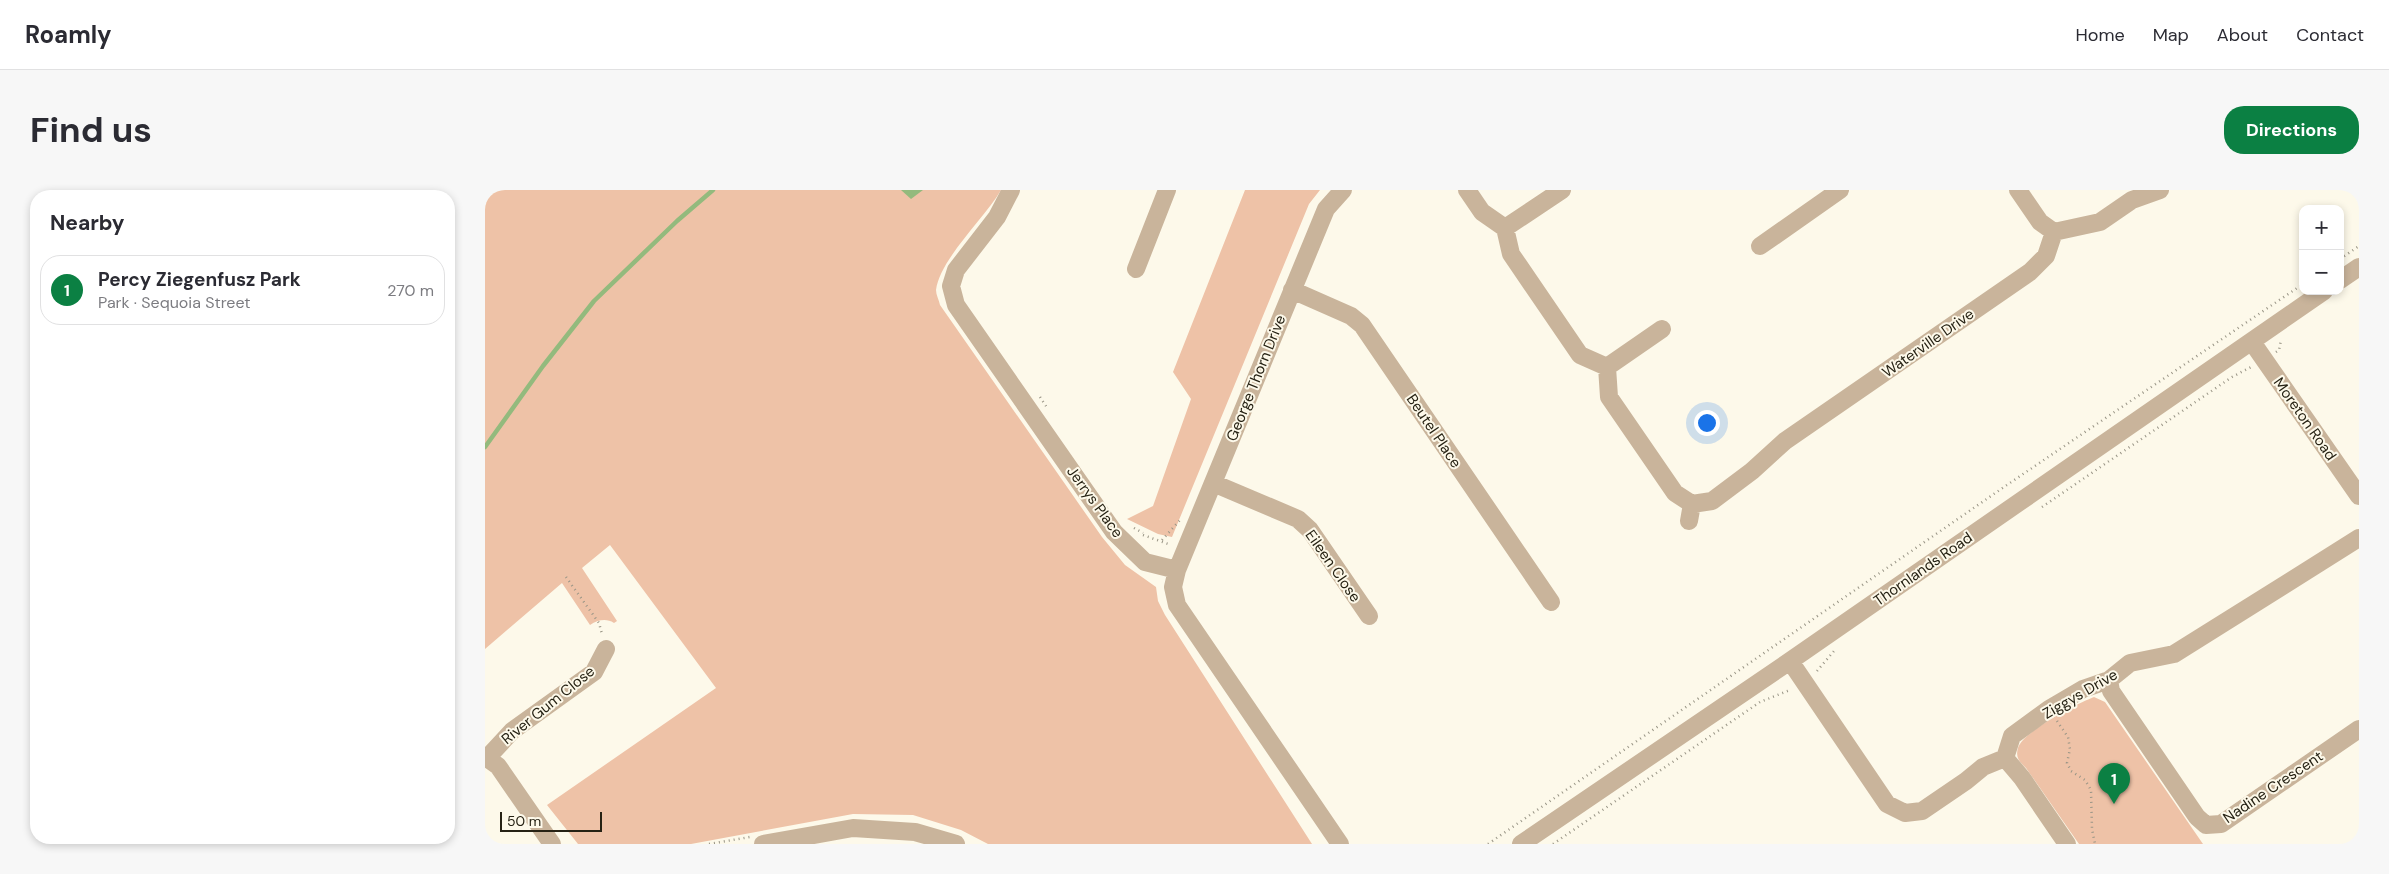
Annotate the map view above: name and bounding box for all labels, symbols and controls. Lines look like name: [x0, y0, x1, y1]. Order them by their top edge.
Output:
text: Roamly: [25, 19, 112, 50]
text: Home: [2075, 23, 2125, 47]
text: Map: [2153, 23, 2189, 47]
text: About: [2217, 23, 2268, 47]
text: Contact: [2296, 23, 2364, 47]
button: Directions: [2224, 106, 2359, 154]
text: Find us: [30, 107, 152, 153]
map controls: [2299, 205, 2344, 295]
button: +: [2299, 205, 2344, 250]
text: Nearby: [50, 209, 124, 237]
button: −: [2299, 250, 2344, 295]
text: Percy Ziegenfusz Park: [98, 267, 301, 292]
text: 1: [64, 280, 70, 301]
text: 270 m: [387, 280, 434, 301]
text: Park · Sequoia Street: [98, 292, 250, 313]
street label: Waterville Drive: [1878, 304, 1978, 382]
street label: George Thorn Drive: [1222, 312, 1290, 444]
street label: Moreton Road: [2269, 373, 2341, 465]
street label: Beutel Place: [1402, 390, 1466, 472]
your location: [1694, 410, 1720, 436]
street label: Jerrys Place: [1062, 462, 1128, 542]
street label: Eileen Close: [1301, 526, 1365, 606]
street label: Thornlands Road: [1870, 528, 1976, 610]
street label: River Gum Close: [497, 661, 599, 749]
street label: Ziggys Drive: [2039, 664, 2121, 724]
street label: Nadine Crescent: [2219, 746, 2327, 828]
pin: 1: [2098, 763, 2130, 804]
scale bar: [500, 809, 603, 832]
text: 50 m: [507, 812, 541, 830]

